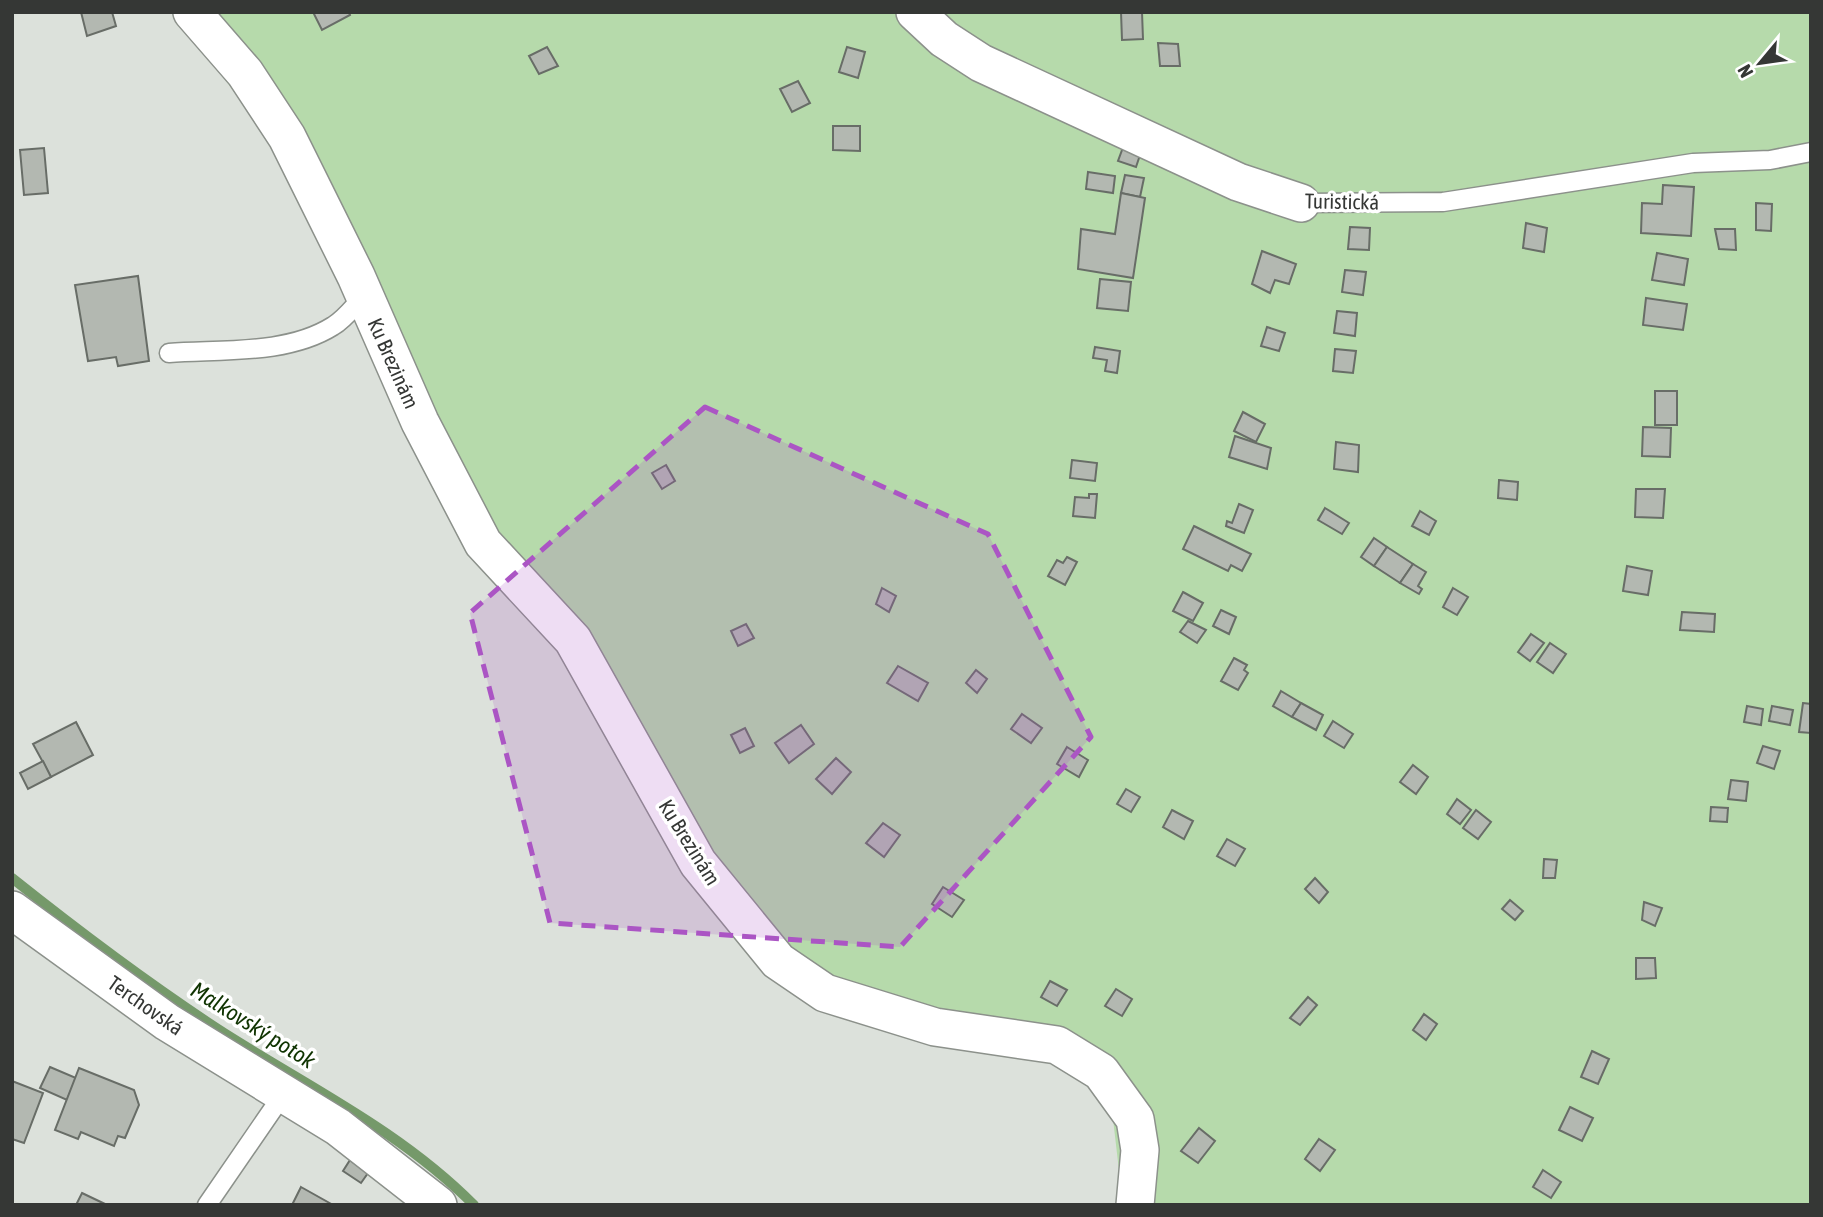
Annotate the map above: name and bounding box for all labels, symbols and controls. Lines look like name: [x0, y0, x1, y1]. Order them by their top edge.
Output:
north arrow: [1725, 28, 1795, 98]
text: N: [1733, 61, 1757, 81]
street label: Turistická: [1305, 188, 1379, 214]
street label: Ku Brezinám: [363, 314, 425, 412]
street label: Ku Brezinám: [654, 795, 726, 889]
street label: Terchovská: [104, 970, 188, 1040]
water label: Malkovský potok: [186, 976, 321, 1074]

